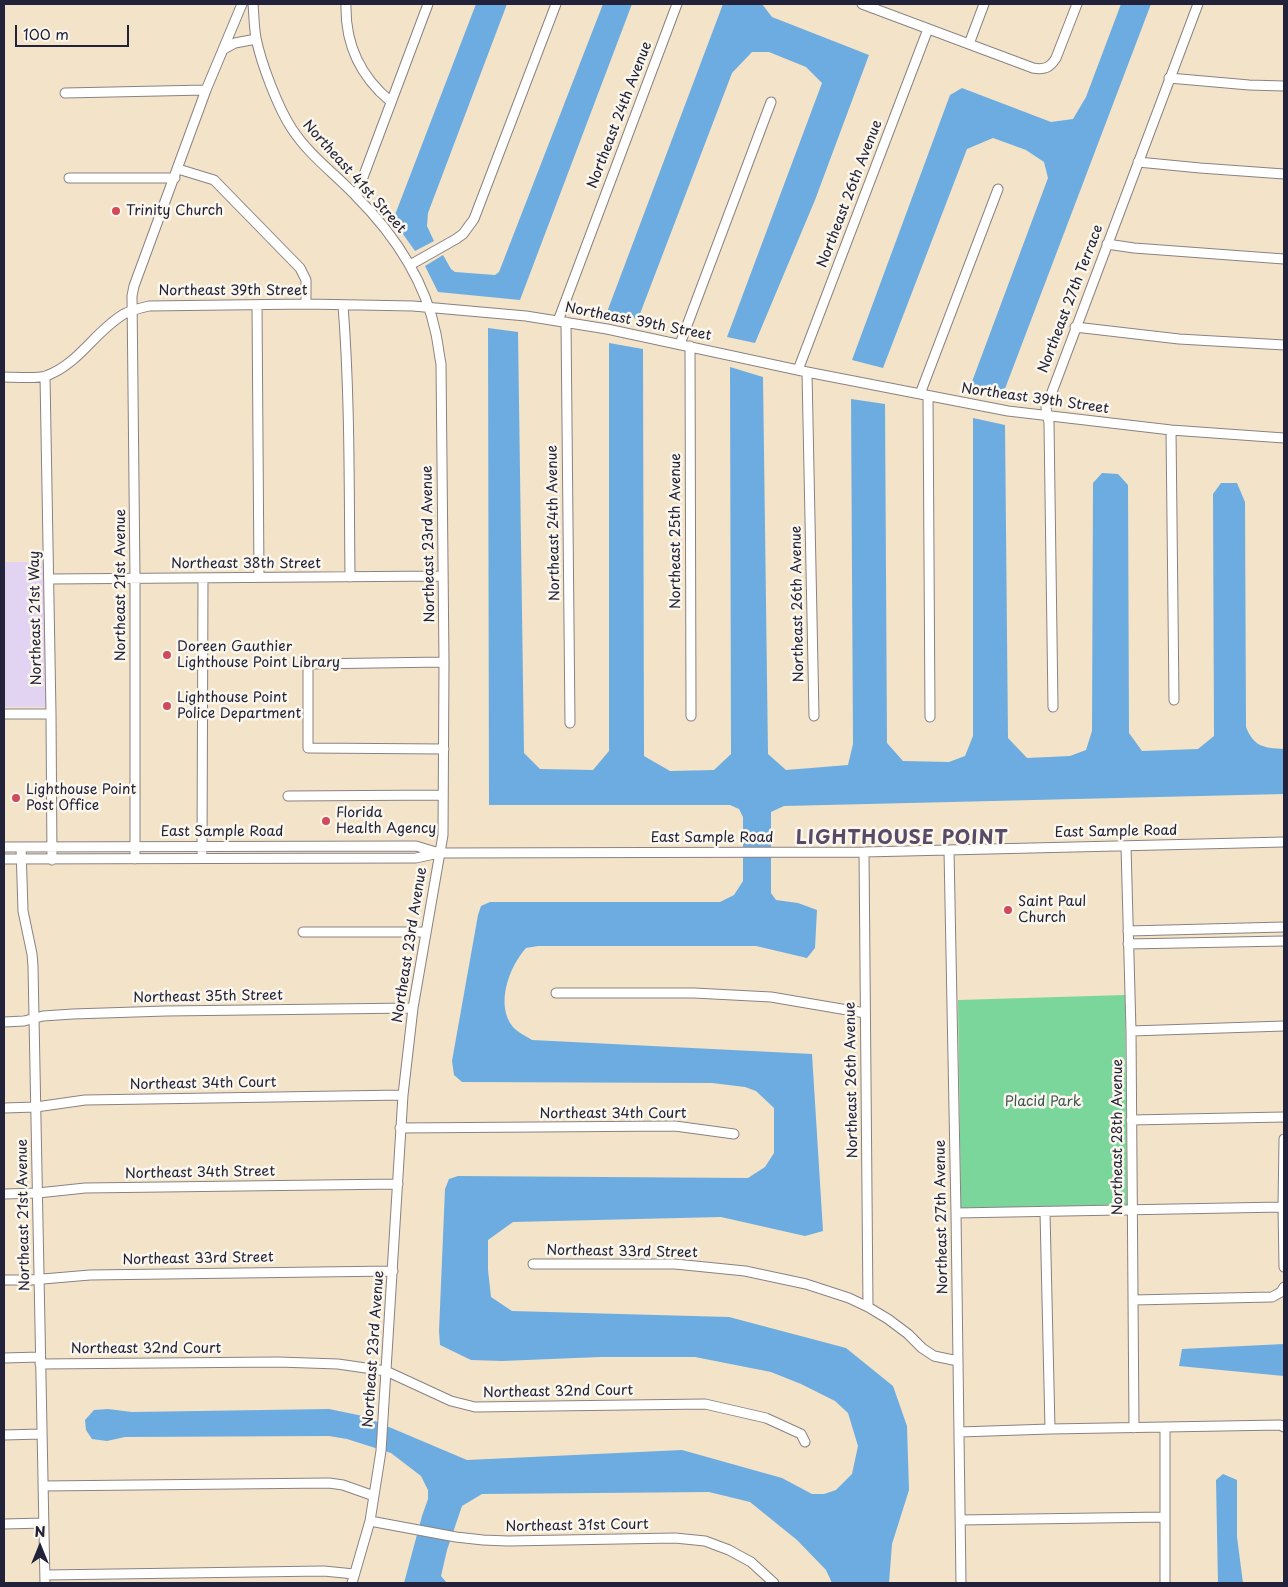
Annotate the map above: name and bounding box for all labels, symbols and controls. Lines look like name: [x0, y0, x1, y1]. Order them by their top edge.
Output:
scale bar: [18, 15, 131, 47]
text: 100 m: [23, 22, 69, 45]
street label: Northeast 24th Avenue: [584, 39, 656, 191]
street label: Northeast 41st Street: [299, 117, 409, 237]
street label: Northeast 26th Avenue: [814, 118, 886, 270]
place label: Trinity Church: [126, 203, 223, 219]
marker: Trinity Church: [110, 205, 122, 217]
street label: Northeast 27th Terrace: [1035, 223, 1107, 375]
street label: Northeast 39th Street: [159, 283, 307, 299]
street label: Northeast 39th Street: [563, 300, 713, 344]
street label: Northeast 39th Street: [960, 380, 1110, 418]
street label: Northeast 24th Avenue: [544, 445, 564, 601]
street label: Northeast 25th Avenue: [668, 453, 684, 609]
street label: Northeast 23rd Avenue: [419, 465, 439, 623]
street label: Northeast 21st Avenue: [113, 509, 129, 661]
street label: Northeast 26th Avenue: [788, 525, 808, 683]
street label: Northeast 21st Way: [26, 551, 46, 685]
street label: Northeast 38th Street: [171, 556, 321, 572]
place label: Doreen Gauthier Lighthouse Point Library: [177, 639, 340, 672]
marker: Doreen Gauthier Lighthouse Point Library: [161, 649, 173, 661]
place label: Lighthouse Point Police Department: [177, 690, 301, 722]
marker: Lighthouse Point Police Department: [161, 700, 173, 712]
place label: Lighthouse Point Post Office: [26, 782, 136, 814]
marker: Lighthouse Point Post Office: [10, 792, 22, 804]
place label: Florida Health Agency: [336, 805, 436, 838]
marker: Florida Health Agency: [320, 815, 332, 827]
street label: East Sample Road: [1055, 823, 1177, 841]
street label: East Sample Road: [161, 824, 283, 840]
district label: LIGHTHOUSE POINT: [794, 828, 1010, 850]
street label: East Sample Road: [651, 830, 773, 846]
street label: Northeast 23rd Avenue: [389, 866, 431, 1024]
place label: Saint Paul Church: [1018, 894, 1086, 926]
marker: Saint Paul Church: [1002, 904, 1014, 916]
street label: Northeast 35th Street: [133, 987, 283, 1007]
street label: Northeast 26th Avenue: [842, 1001, 862, 1159]
street label: Northeast 28th Avenue: [1110, 1059, 1126, 1215]
street label: Northeast 34th Court: [129, 1074, 277, 1094]
park label: Placid Park: [1005, 1094, 1081, 1110]
street label: Northeast 34th Court: [540, 1106, 686, 1122]
street label: Northeast 21st Avenue: [14, 1139, 34, 1291]
street label: Northeast 27th Avenue: [932, 1140, 952, 1294]
street label: Northeast 34th Street: [125, 1163, 275, 1183]
street label: Northeast 33rd Street: [546, 1242, 698, 1262]
street label: Northeast 33rd Street: [122, 1249, 274, 1269]
street label: Northeast 23rd Avenue: [360, 1270, 388, 1428]
street label: Northeast 32nd Court: [71, 1341, 221, 1357]
street label: Northeast 32nd Court: [483, 1382, 633, 1402]
street label: Northeast 31st Court: [505, 1516, 649, 1536]
text: N: [34, 1521, 46, 1542]
north arrow: [15, 1522, 65, 1572]

